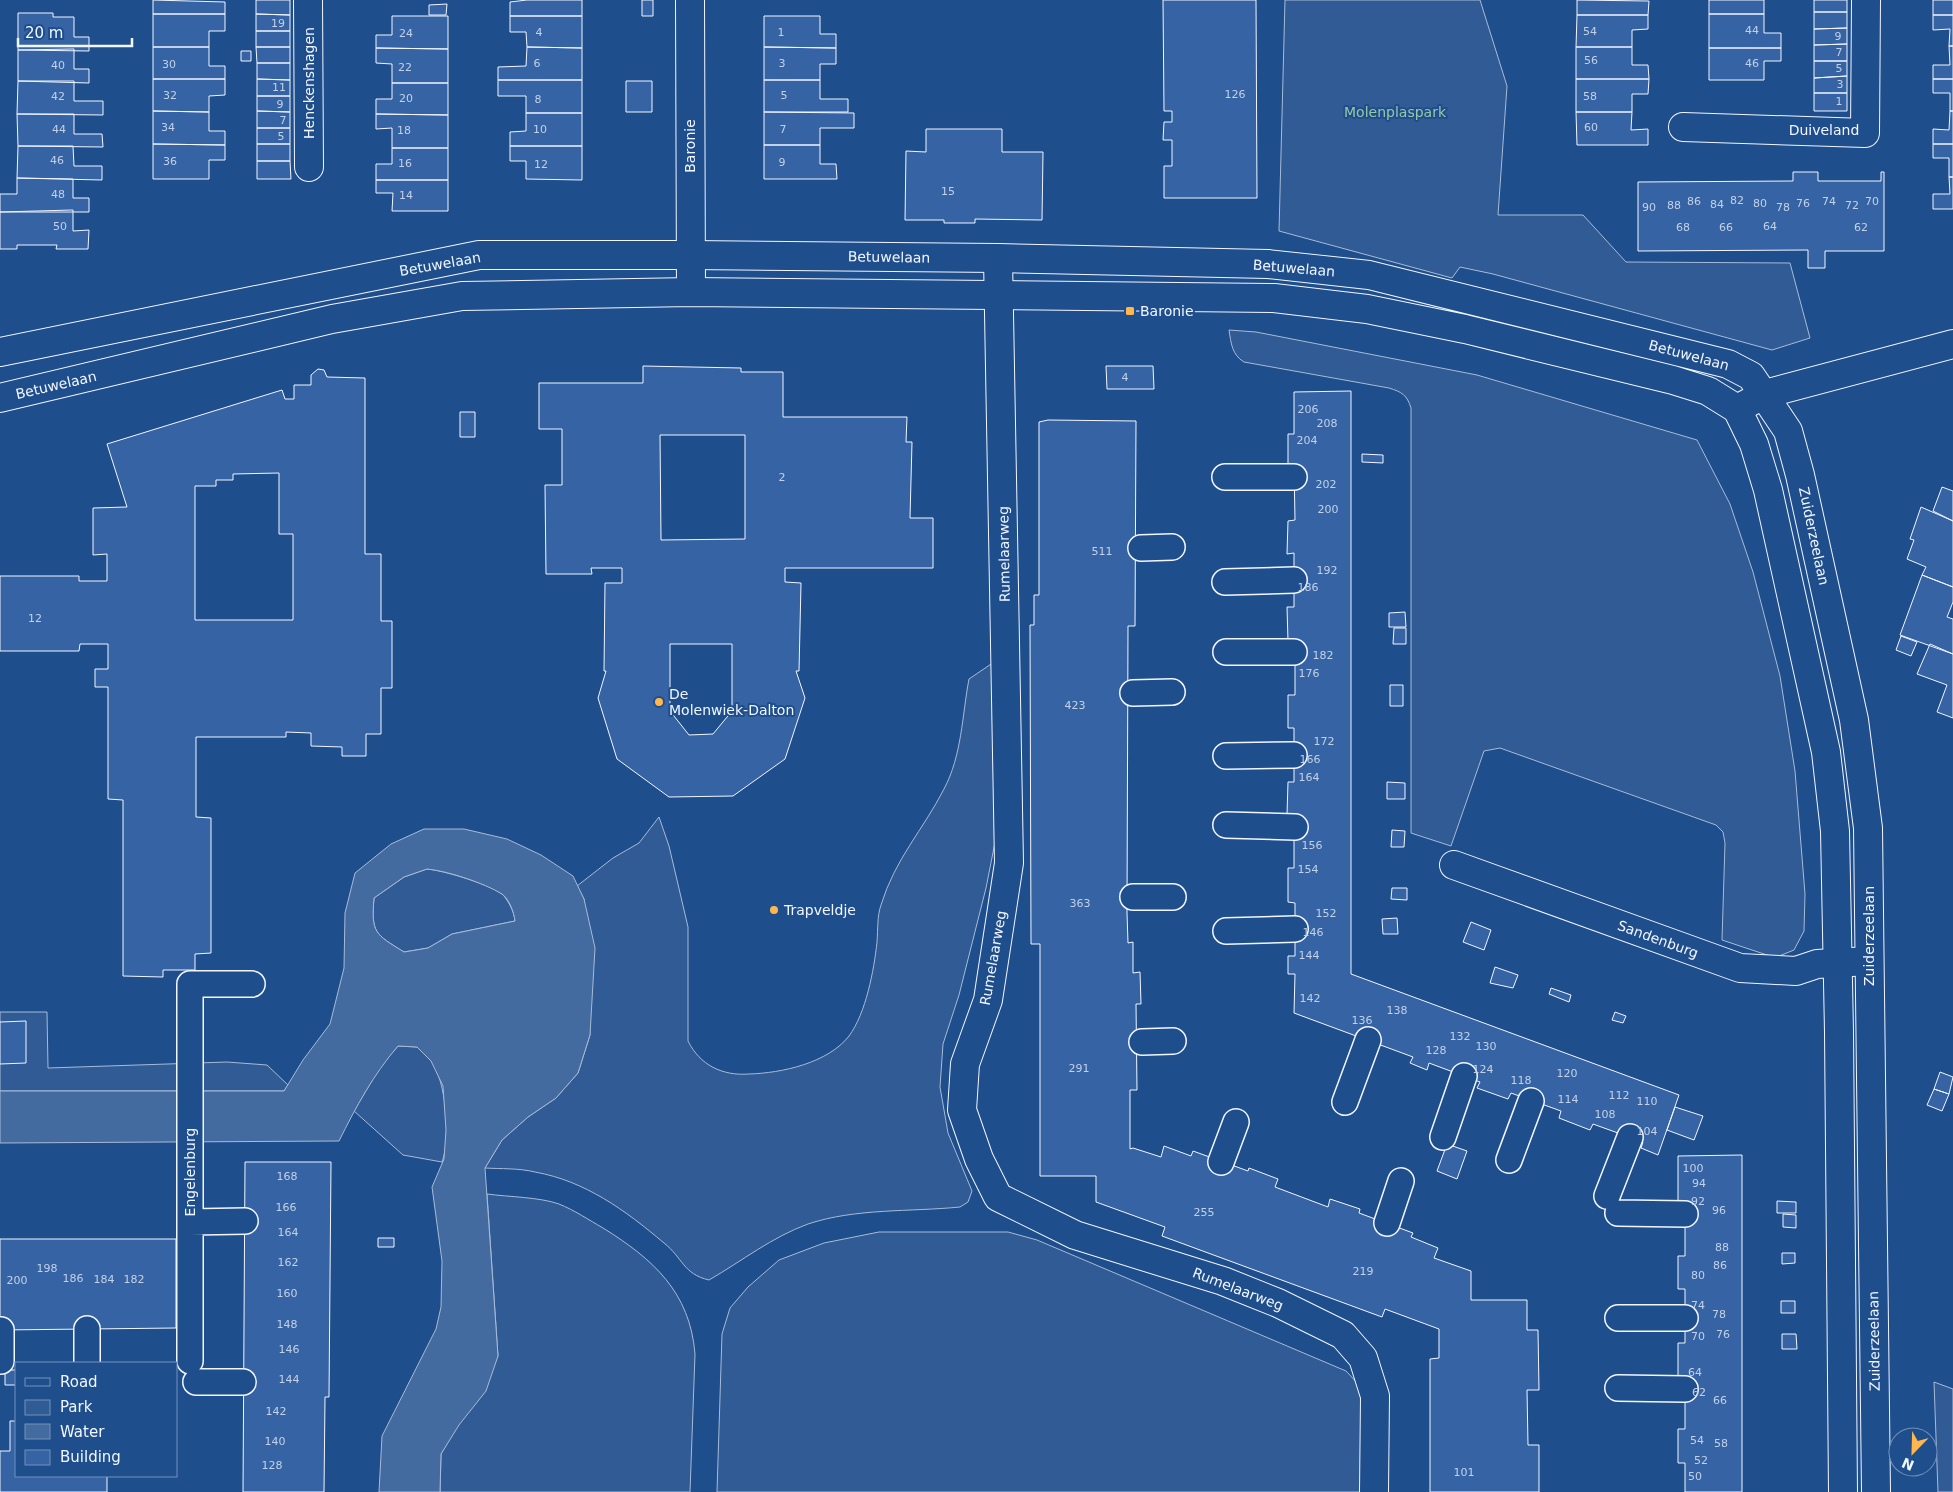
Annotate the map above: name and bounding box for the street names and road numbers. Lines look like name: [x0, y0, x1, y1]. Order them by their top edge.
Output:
street label: Henckenshagen: [301, 27, 317, 139]
street label: Baronie: [682, 119, 698, 173]
street label: Duiveland: [1789, 122, 1859, 138]
street label: Betuwelaan: [848, 248, 930, 266]
street label: Betuwelaan: [398, 249, 482, 279]
street label: Betuwelaan: [1252, 256, 1336, 280]
street label: Betuwelaan: [1647, 337, 1731, 373]
street label: Betuwelaan: [14, 368, 98, 402]
street label: Zuiderzeelaan: [1796, 485, 1832, 587]
street label: Rumelaarweg: [995, 506, 1013, 602]
street label: Zuiderzeelaan: [1861, 886, 1877, 986]
street label: Rumelaarweg: [977, 909, 1009, 1007]
street label: Sandenburg: [1615, 917, 1701, 961]
street label: Engelenburg: [182, 1128, 198, 1216]
street label: Rumelaarweg: [1190, 1264, 1286, 1314]
street label: Zuiderzeelaan: [1865, 1291, 1883, 1391]

